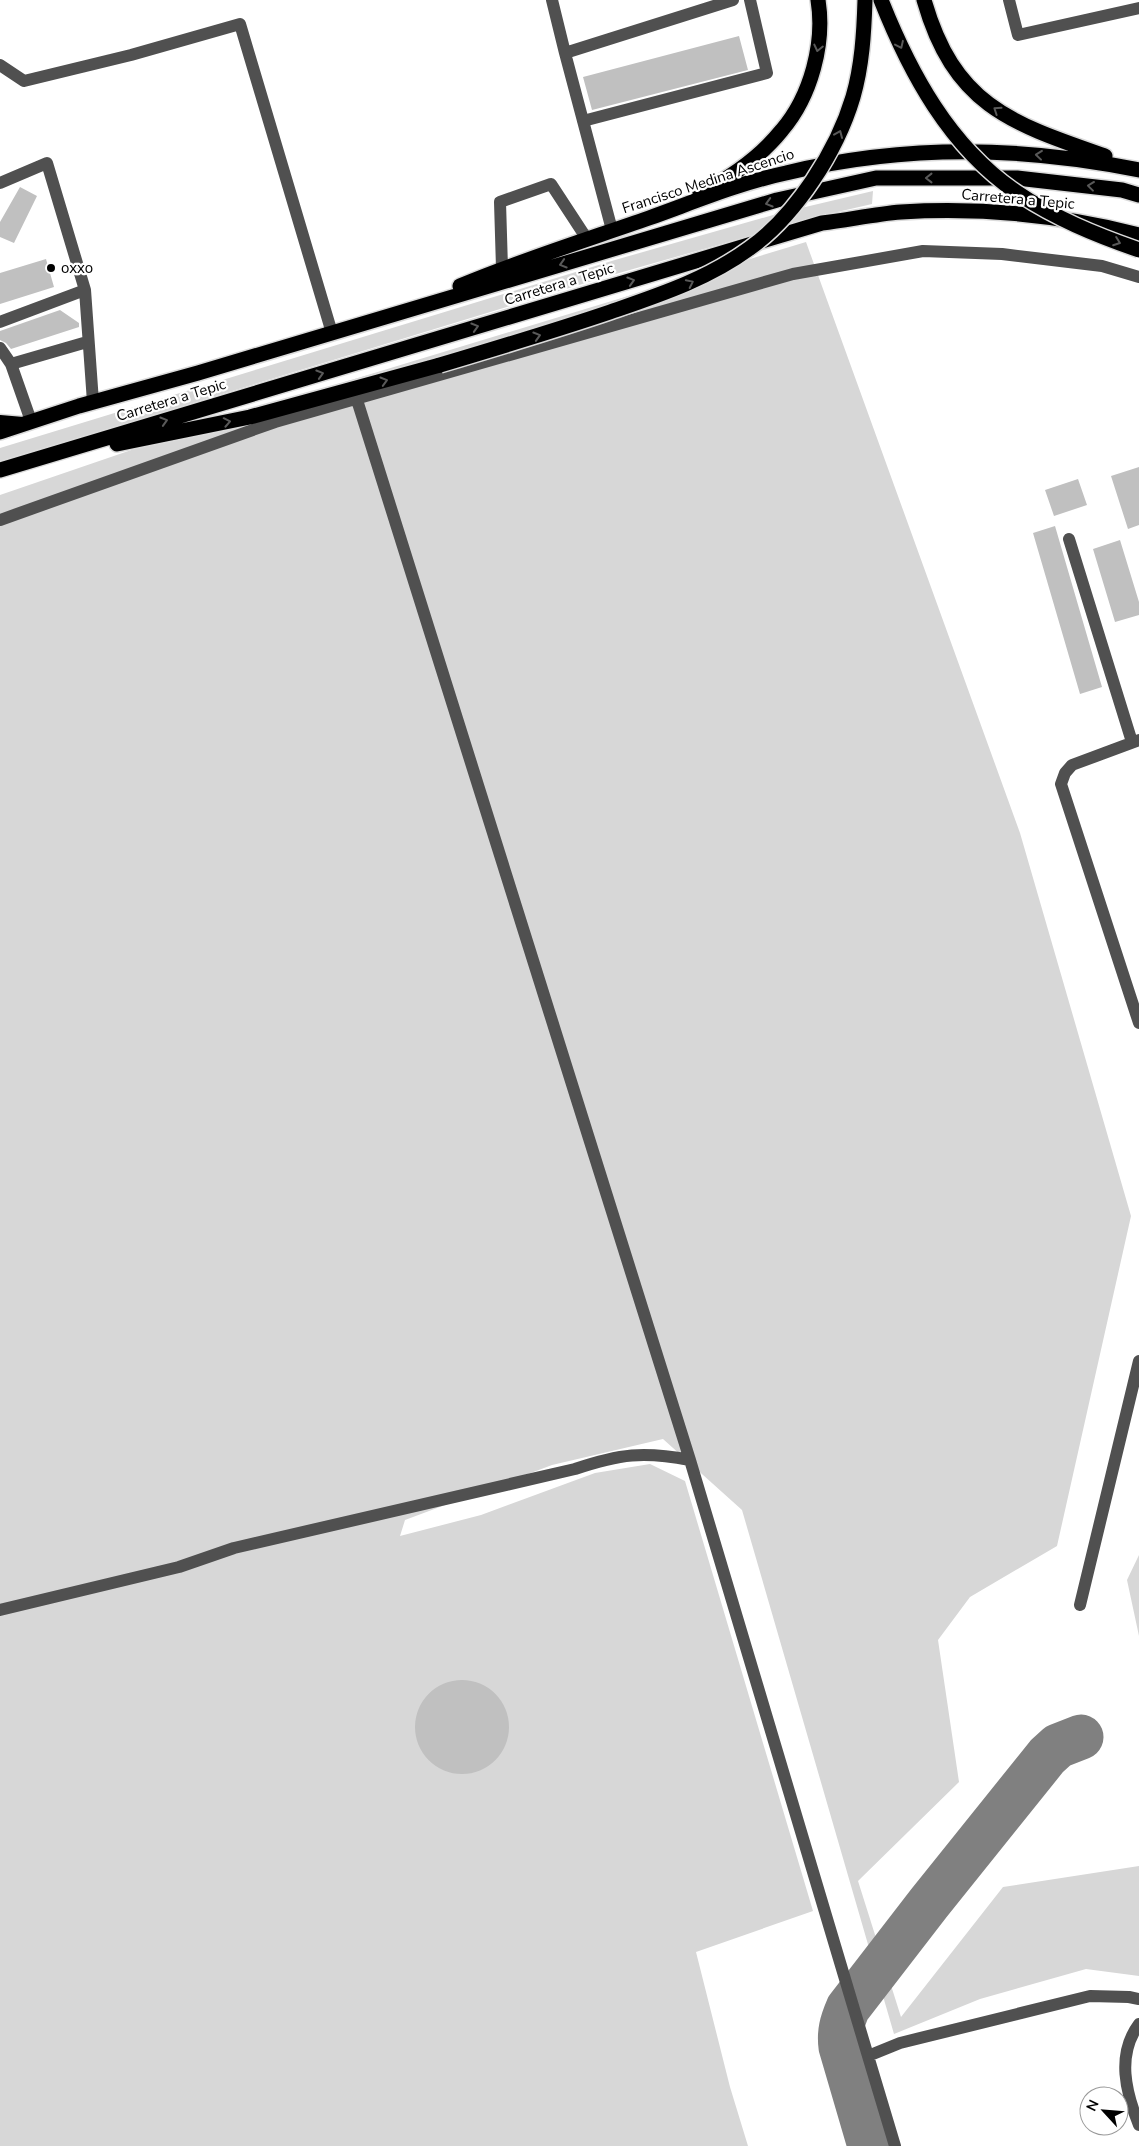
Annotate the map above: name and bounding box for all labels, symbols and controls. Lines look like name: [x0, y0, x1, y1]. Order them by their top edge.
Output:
one-way arrow: [894, 40, 904, 49]
one-way arrow: [813, 44, 824, 53]
one-way arrow: [993, 107, 1002, 117]
one-way arrow: [832, 130, 843, 139]
street label: Francisco Medina Ascencio: [619, 144, 797, 218]
one-way arrow: [1035, 150, 1043, 161]
one-way arrow: [925, 173, 932, 183]
one-way arrow: [1087, 181, 1095, 192]
street label: Carretera a Tepic: [961, 184, 1075, 214]
one-way arrow: [766, 197, 774, 207]
one-way arrow: [1112, 236, 1120, 246]
place label: oxxo: [61, 258, 93, 278]
street label: Carretera a Tepic: [502, 258, 616, 310]
one-way arrow: [560, 258, 568, 268]
marker: oxxo: [45, 262, 57, 274]
one-way arrow: [626, 276, 635, 286]
one-way arrow: [685, 279, 694, 289]
one-way arrow: [471, 323, 479, 333]
one-way arrow: [532, 331, 541, 341]
one-way arrow: [315, 370, 323, 380]
street label: Carretera a Tepic: [114, 374, 228, 426]
one-way arrow: [379, 376, 387, 386]
one-way arrow: [159, 416, 168, 426]
one-way arrow: [222, 417, 231, 428]
north arrow: [1079, 2086, 1129, 2136]
text: N: [1082, 2097, 1104, 2114]

